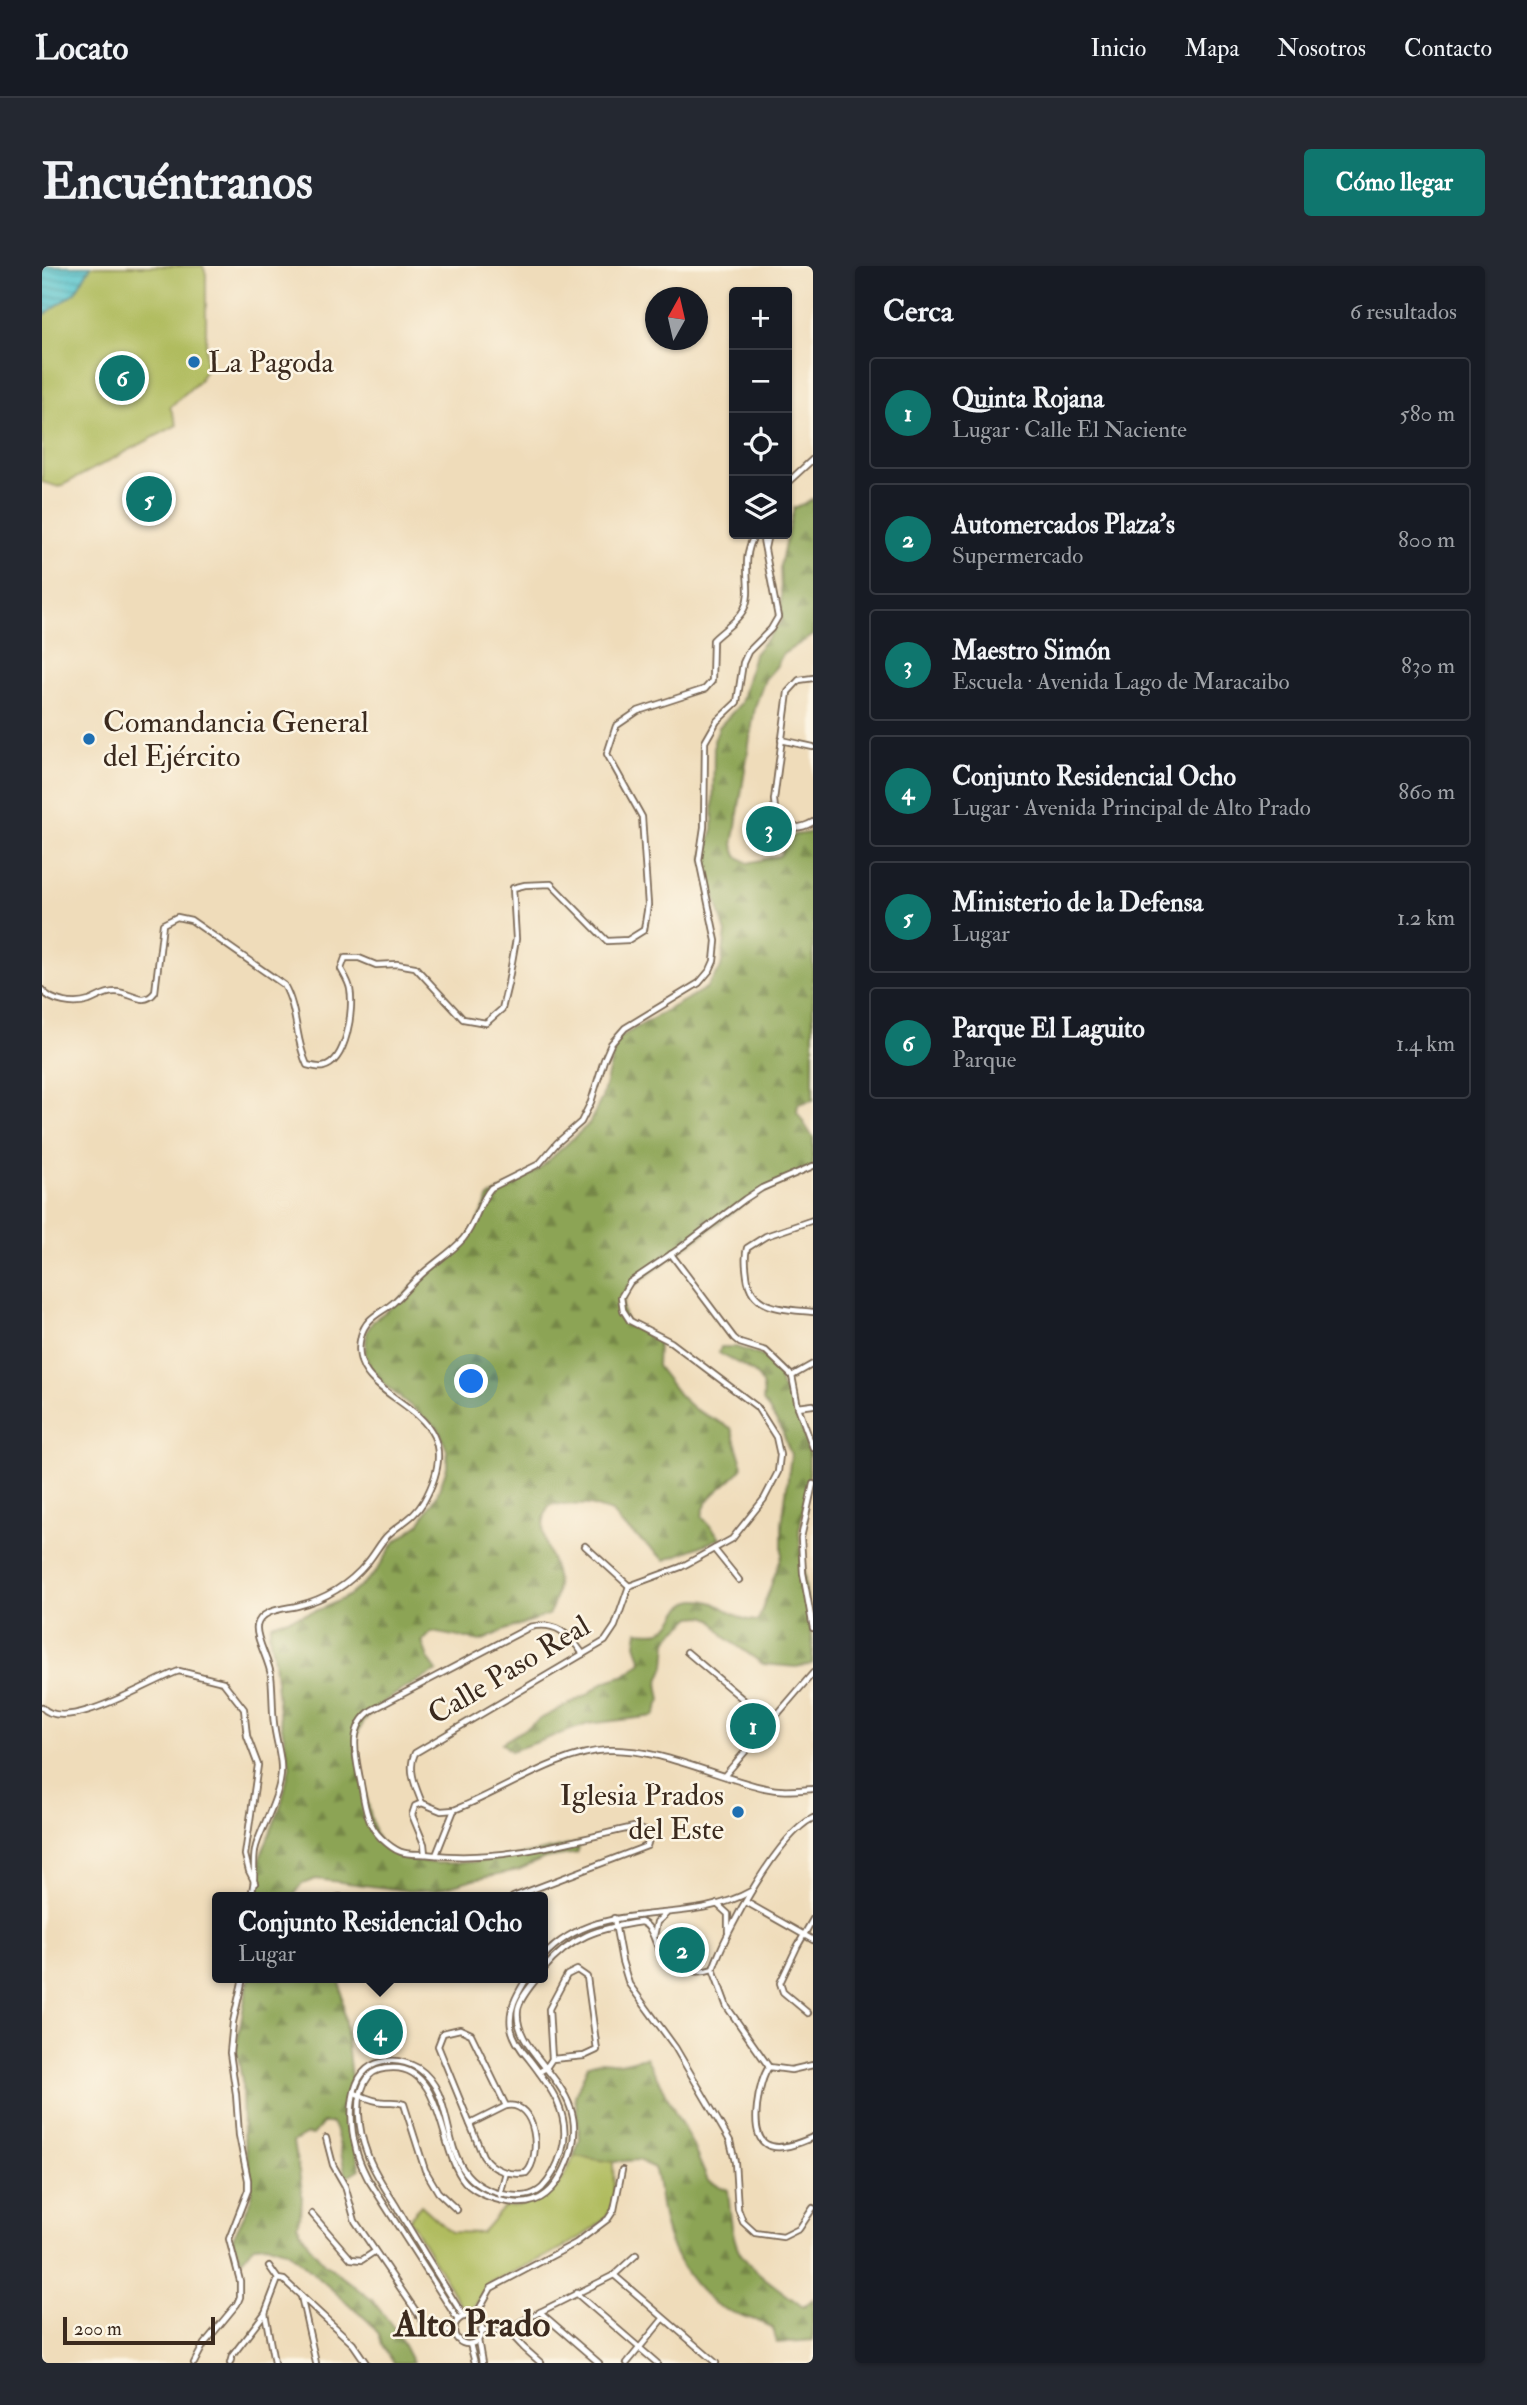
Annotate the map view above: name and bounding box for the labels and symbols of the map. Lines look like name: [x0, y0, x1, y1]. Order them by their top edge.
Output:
north arrow: [645, 287, 708, 350]
place label: La Pagoda: [208, 344, 335, 381]
pin: 6: [99, 352, 145, 404]
marker: La Pagoda: [186, 354, 202, 370]
pin: 5: [126, 473, 172, 525]
place label: Comandancia General del Ejército: [103, 704, 369, 775]
marker: Comandancia General del Ejército: [81, 731, 97, 747]
pin: 3: [746, 803, 792, 855]
your location: [454, 1364, 488, 1398]
street label: Calle Paso Real: [421, 1607, 597, 1733]
pin: 1: [730, 1700, 776, 1752]
place label: Iglesia Prados del Este: [560, 1777, 724, 1848]
marker: Iglesia Prados del Este: [730, 1804, 746, 1820]
pin: 2: [659, 1924, 705, 1976]
pin: 4: [357, 2006, 403, 2058]
district label: Alto Prado: [392, 2301, 550, 2348]
scale bar: [63, 2314, 215, 2346]

